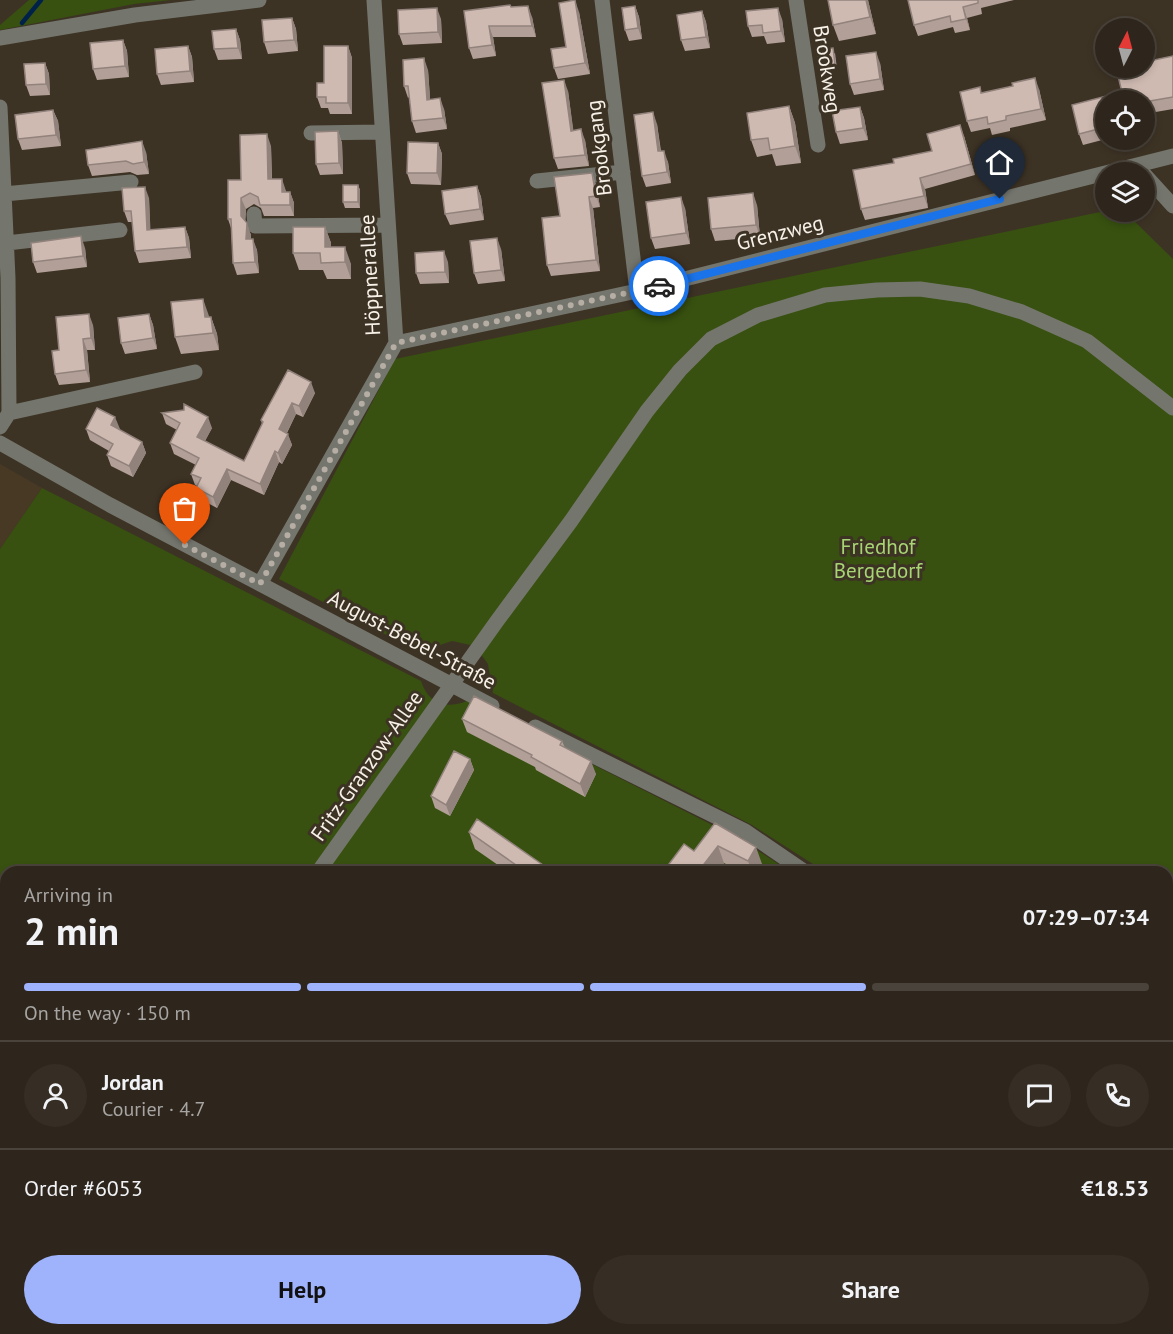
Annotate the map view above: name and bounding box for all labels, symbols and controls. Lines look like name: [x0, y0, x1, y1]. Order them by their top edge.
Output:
north arrow: [1095, 18, 1155, 78]
map controls: [1095, 18, 1155, 222]
street label: Brookweg: [807, 23, 848, 115]
button: locate: [1095, 90, 1155, 150]
street label: Brookgang: [579, 99, 618, 197]
pin: [974, 137, 1025, 199]
icon: home: [983, 146, 1016, 179]
button: layers: [1095, 162, 1155, 222]
street label: Grenzweg: [734, 209, 826, 256]
street label: Höppnerallee: [353, 214, 386, 336]
courier: [629, 256, 689, 316]
icon: car: [643, 270, 676, 303]
pin: [159, 483, 210, 545]
icon: bag: [168, 492, 201, 525]
park label: Friedhof Bergedorf: [834, 533, 923, 584]
street label: August-Bebel-Straße: [324, 584, 501, 695]
street label: Fritz-Granzow-Allee: [305, 685, 429, 846]
text: Arriving in: [24, 882, 113, 908]
text: 07:29–07:34: [1023, 903, 1149, 931]
text: 2 min: [24, 905, 119, 956]
text: On the way · 150 m: [24, 1000, 191, 1026]
button: person: [24, 1064, 87, 1127]
button: chat: [1008, 1064, 1071, 1127]
button: phone: [1086, 1064, 1149, 1127]
text: Jordan: [102, 1068, 164, 1096]
text: Courier · 4.7: [102, 1096, 205, 1122]
text: Order #6053: [24, 1174, 143, 1202]
text: €18.53: [1081, 1174, 1149, 1202]
button: Help: [24, 1255, 581, 1324]
button: Share: [593, 1255, 1149, 1324]

